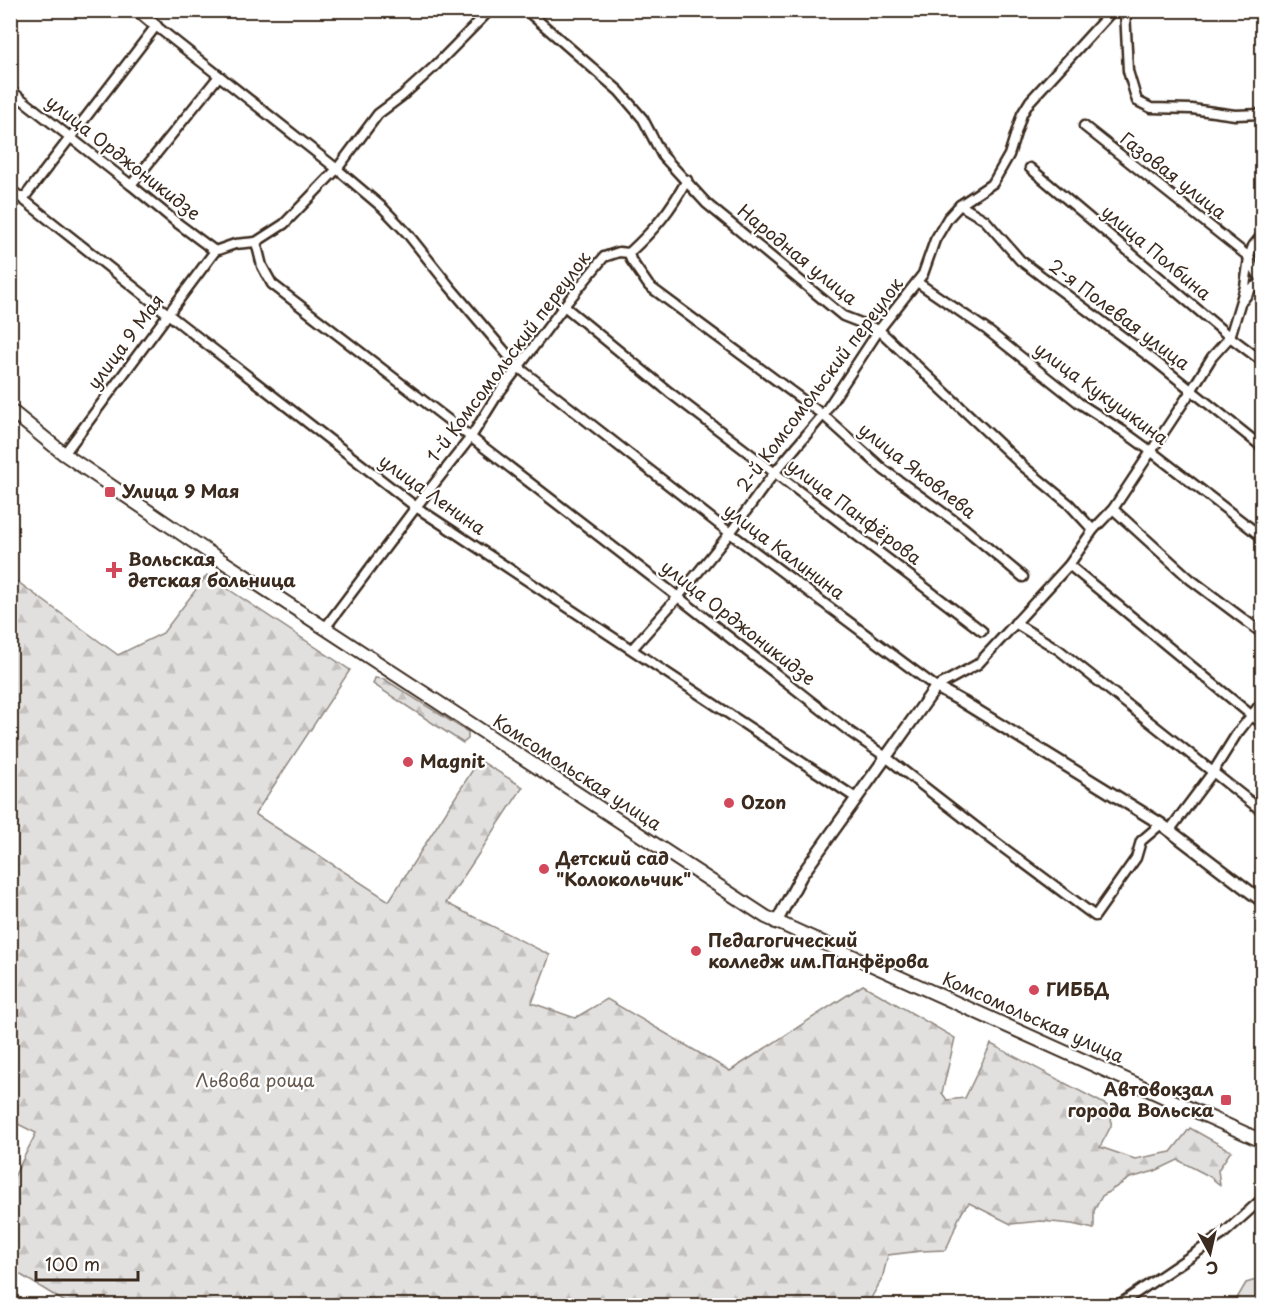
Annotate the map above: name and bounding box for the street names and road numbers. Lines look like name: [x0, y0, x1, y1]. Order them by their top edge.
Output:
street label: улица Орджоникидзе: [41, 88, 207, 226]
street label: Газовая улица: [1115, 125, 1233, 225]
street label: Народная улица: [732, 197, 864, 311]
street label: улица Полбина: [1096, 198, 1218, 306]
street label: 1-й Комсомольский переулок: [419, 245, 596, 467]
street label: 2-я Полевая улица: [1044, 252, 1197, 376]
street label: 2-й Комсомольский переулок: [729, 271, 909, 497]
street label: улица 9 Мая: [80, 288, 170, 394]
street label: улица Кукушкина: [1029, 335, 1175, 451]
street label: улица Яковлева: [853, 415, 983, 525]
street label: улица Ленина: [374, 447, 492, 541]
street label: улица Панфёрова: [782, 451, 929, 571]
street label: улица Калинина: [719, 496, 852, 606]
street label: улица Орджоникидзе: [656, 553, 822, 691]
street label: Комсомольская улица: [488, 707, 668, 837]
street label: Комсомольская улица: [939, 964, 1129, 1069]

